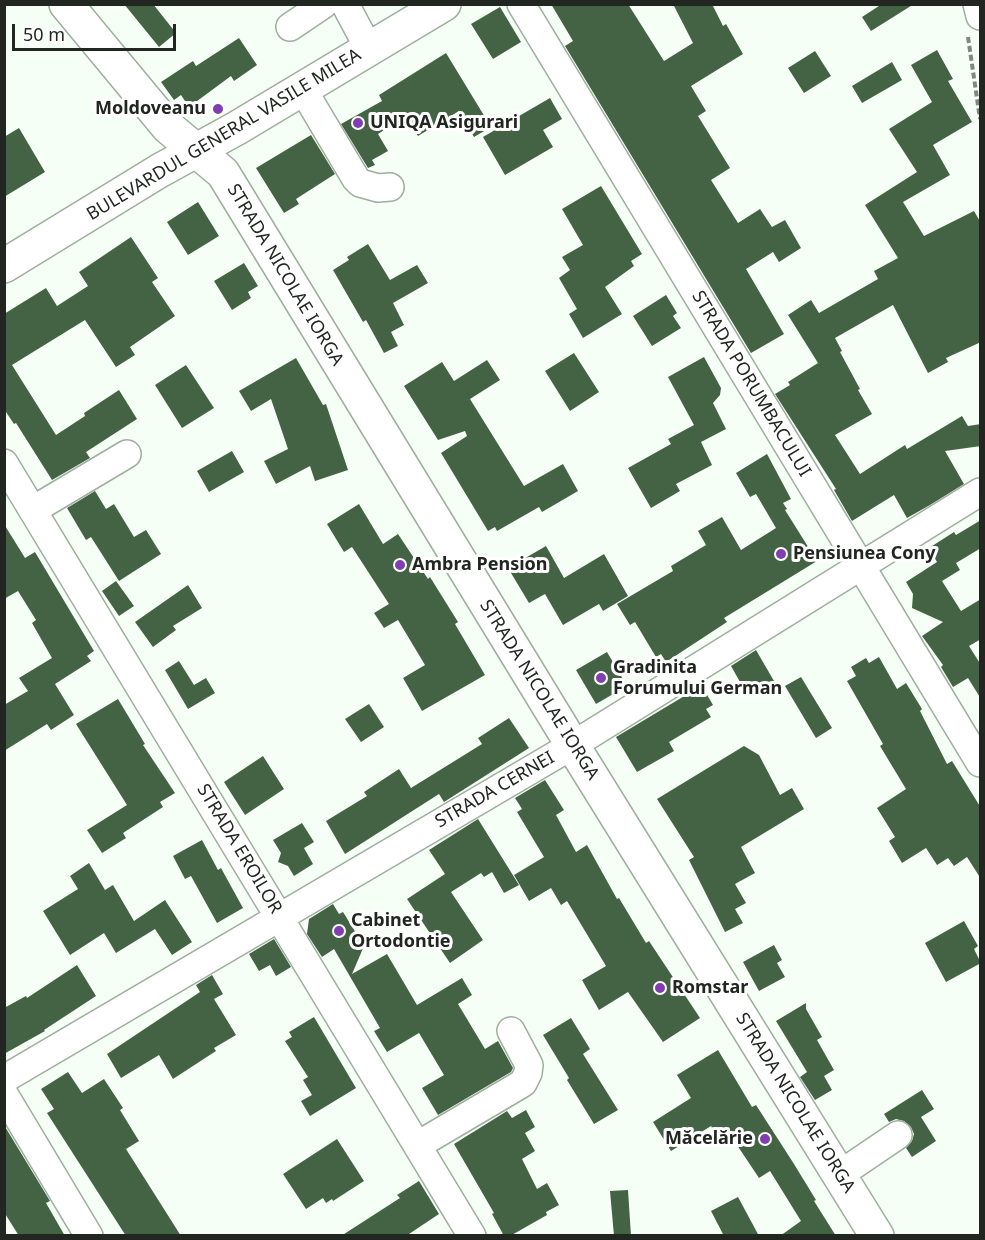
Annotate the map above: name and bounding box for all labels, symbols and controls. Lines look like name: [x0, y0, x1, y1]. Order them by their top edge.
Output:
scale bar: [15, 12, 178, 50]
text: 50 m: [23, 22, 65, 46]
street label: BULEVARDUL GENERAL VASILE MILEA: [83, 44, 365, 226]
place label: Moldoveanu: [95, 98, 206, 120]
marker: Moldoveanu: [211, 102, 225, 116]
place label: UNIQA Asigurari: [370, 112, 518, 134]
marker: UNIQA Asigurari: [351, 116, 365, 130]
street label: STRADA NICOLAE IORGA: [222, 180, 348, 370]
street label: STRADA PORUMBACULUI: [687, 287, 815, 481]
place label: Pensiunea Cony: [793, 543, 935, 565]
marker: Pensiunea Cony: [774, 547, 788, 561]
place label: Ambra Pension: [412, 554, 548, 576]
marker: Ambra Pension: [393, 558, 407, 572]
street label: STRADA NICOLAE IORGA: [475, 596, 603, 784]
place label: Gradinita Forumului German: [613, 657, 782, 700]
marker: Gradinita Forumului German: [594, 671, 608, 685]
street label: STRADA CERNEI: [432, 747, 558, 833]
street label: STRADA EROILOR: [192, 780, 286, 918]
place label: Cabinet Ortodontie: [351, 910, 451, 952]
marker: Cabinet Ortodontie: [332, 924, 346, 938]
place label: Romstar: [672, 977, 748, 999]
marker: Romstar: [653, 981, 667, 995]
street label: STRADA NICOLAE IORGA: [731, 1009, 859, 1197]
place label: Măcelărie: [665, 1128, 753, 1150]
marker: Măcelărie: [758, 1132, 772, 1146]

